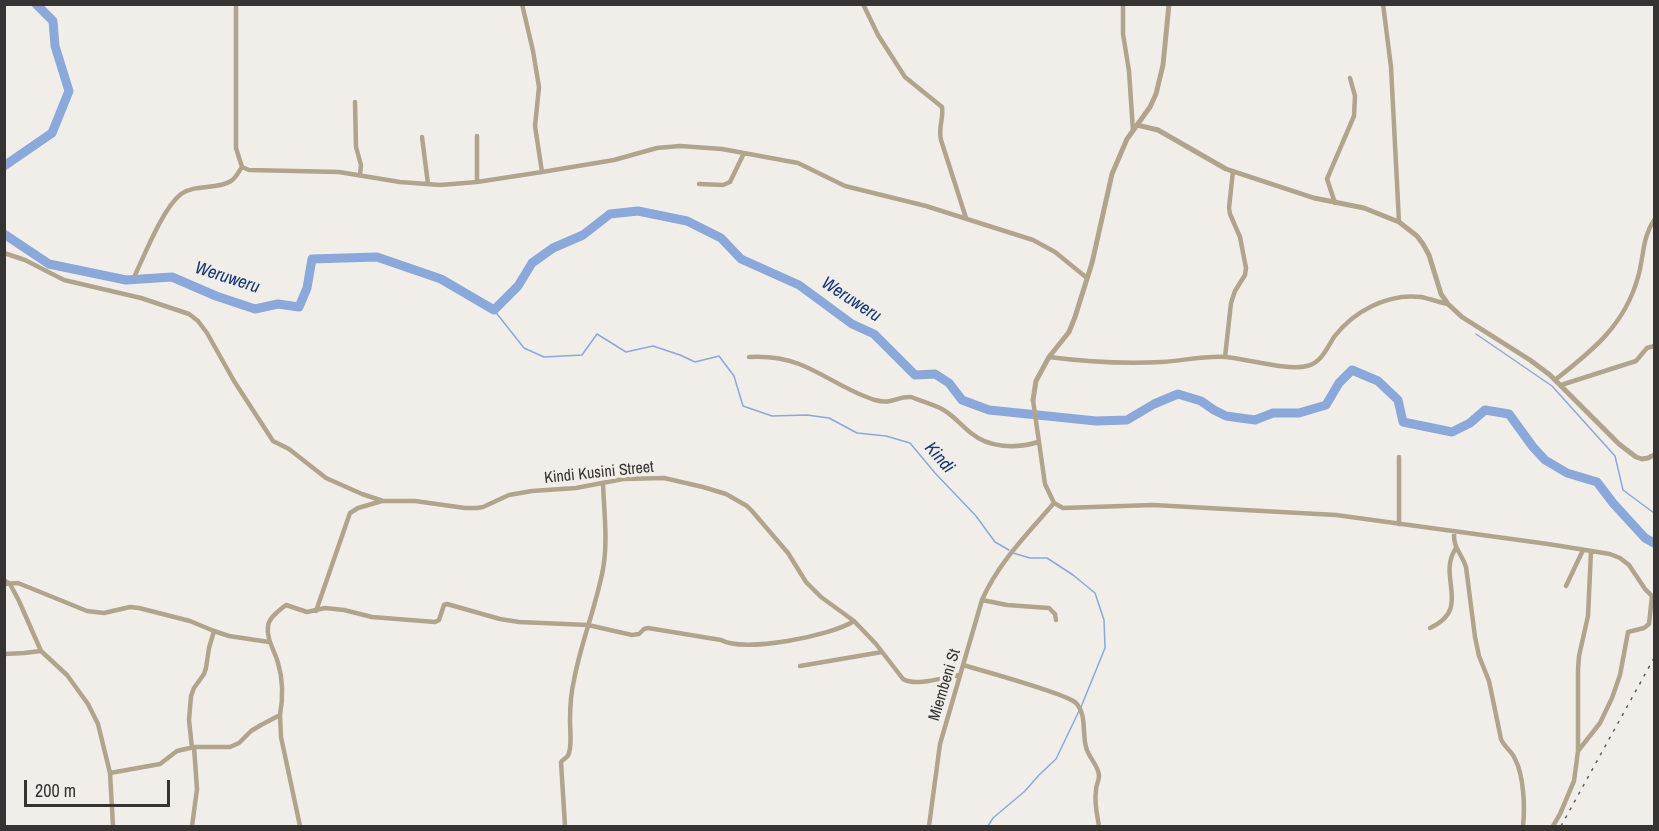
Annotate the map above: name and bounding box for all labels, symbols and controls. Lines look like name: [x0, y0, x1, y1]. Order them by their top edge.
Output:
water label: Weruweru: [192, 257, 262, 299]
water label: Weruweru: [817, 273, 885, 327]
water label: Kindi: [920, 438, 958, 478]
street label: Kindi Kusini Street: [543, 458, 655, 488]
street label: Miembeni St: [925, 647, 965, 723]
scale bar: [27, 768, 172, 806]
text: 200 m: [35, 778, 76, 803]

